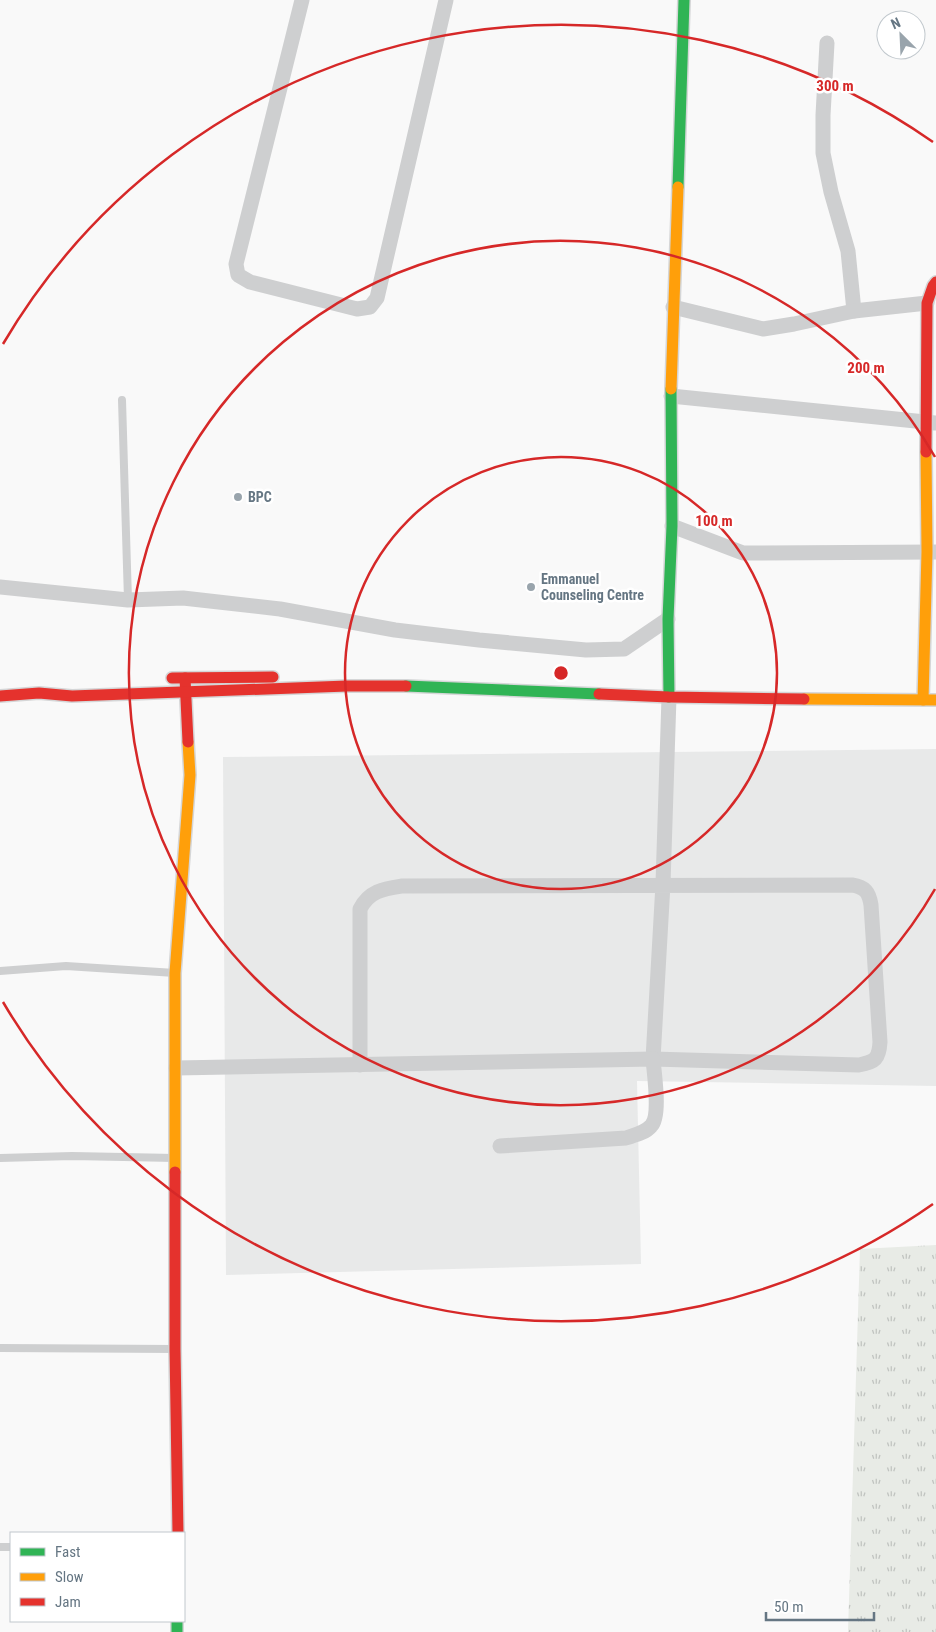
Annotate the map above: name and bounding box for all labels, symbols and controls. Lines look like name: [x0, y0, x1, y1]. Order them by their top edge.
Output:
north arrow: [876, 10, 926, 60]
text: N: [889, 14, 903, 32]
text: 300 m: [816, 77, 854, 95]
text: 200 m: [847, 359, 885, 377]
place label: BPC: [248, 489, 272, 505]
marker: BPC: [232, 491, 244, 503]
text: 100 m: [695, 512, 733, 530]
place label: Emmanuel Counseling Centre: [541, 571, 644, 603]
marker: Emmanuel Counseling Centre: [525, 581, 537, 593]
centre of rings: [552, 664, 570, 682]
legend: [10, 1532, 185, 1622]
text: Fast: [55, 1543, 80, 1561]
text: Slow: [55, 1568, 84, 1586]
scale bar: [766, 1590, 874, 1622]
text: Jam: [55, 1593, 81, 1611]
text: 50 m: [774, 1598, 804, 1616]

